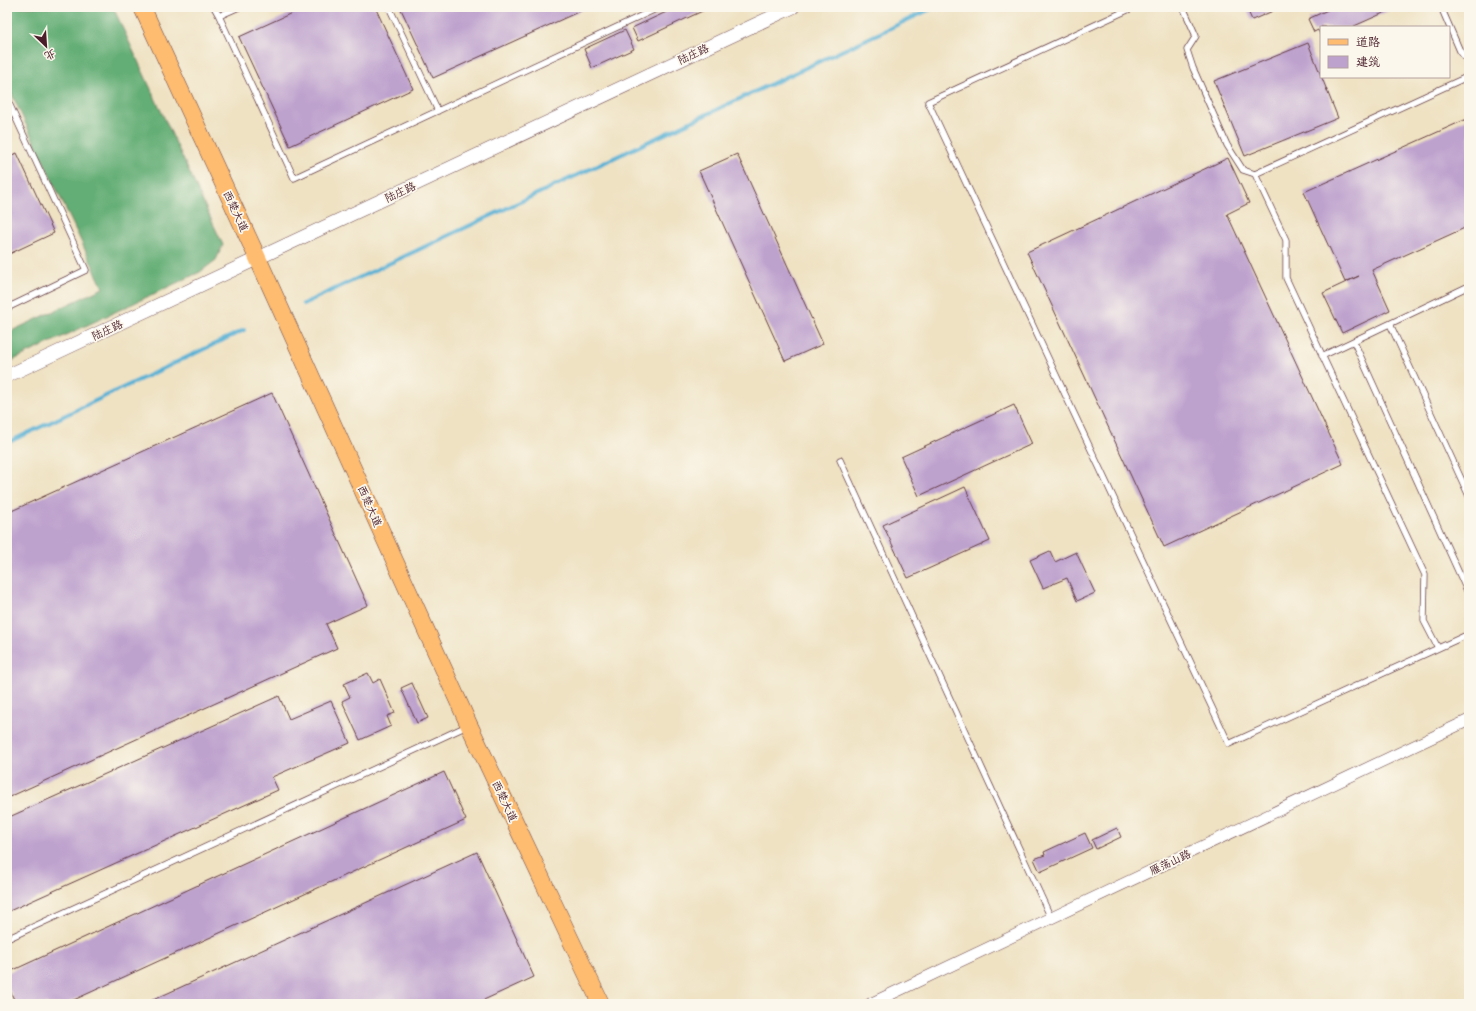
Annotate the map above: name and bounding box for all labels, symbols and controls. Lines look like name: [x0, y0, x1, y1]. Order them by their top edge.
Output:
north arrow: [26, 26, 66, 66]
legend: [1320, 26, 1450, 78]
text: 道路: [1356, 34, 1380, 50]
street label: 陆庄路: [675, 41, 711, 68]
text: 北: [42, 45, 58, 64]
text: 建筑: [1356, 54, 1380, 70]
street label: 陆庄路: [382, 179, 418, 206]
street label: 西楚大道: [219, 188, 252, 234]
street label: 陆庄路: [89, 317, 125, 344]
street label: 西楚大道: [354, 483, 385, 529]
street label: 西楚大道: [488, 778, 521, 824]
street label: 雁荡山路: [1147, 846, 1193, 879]

